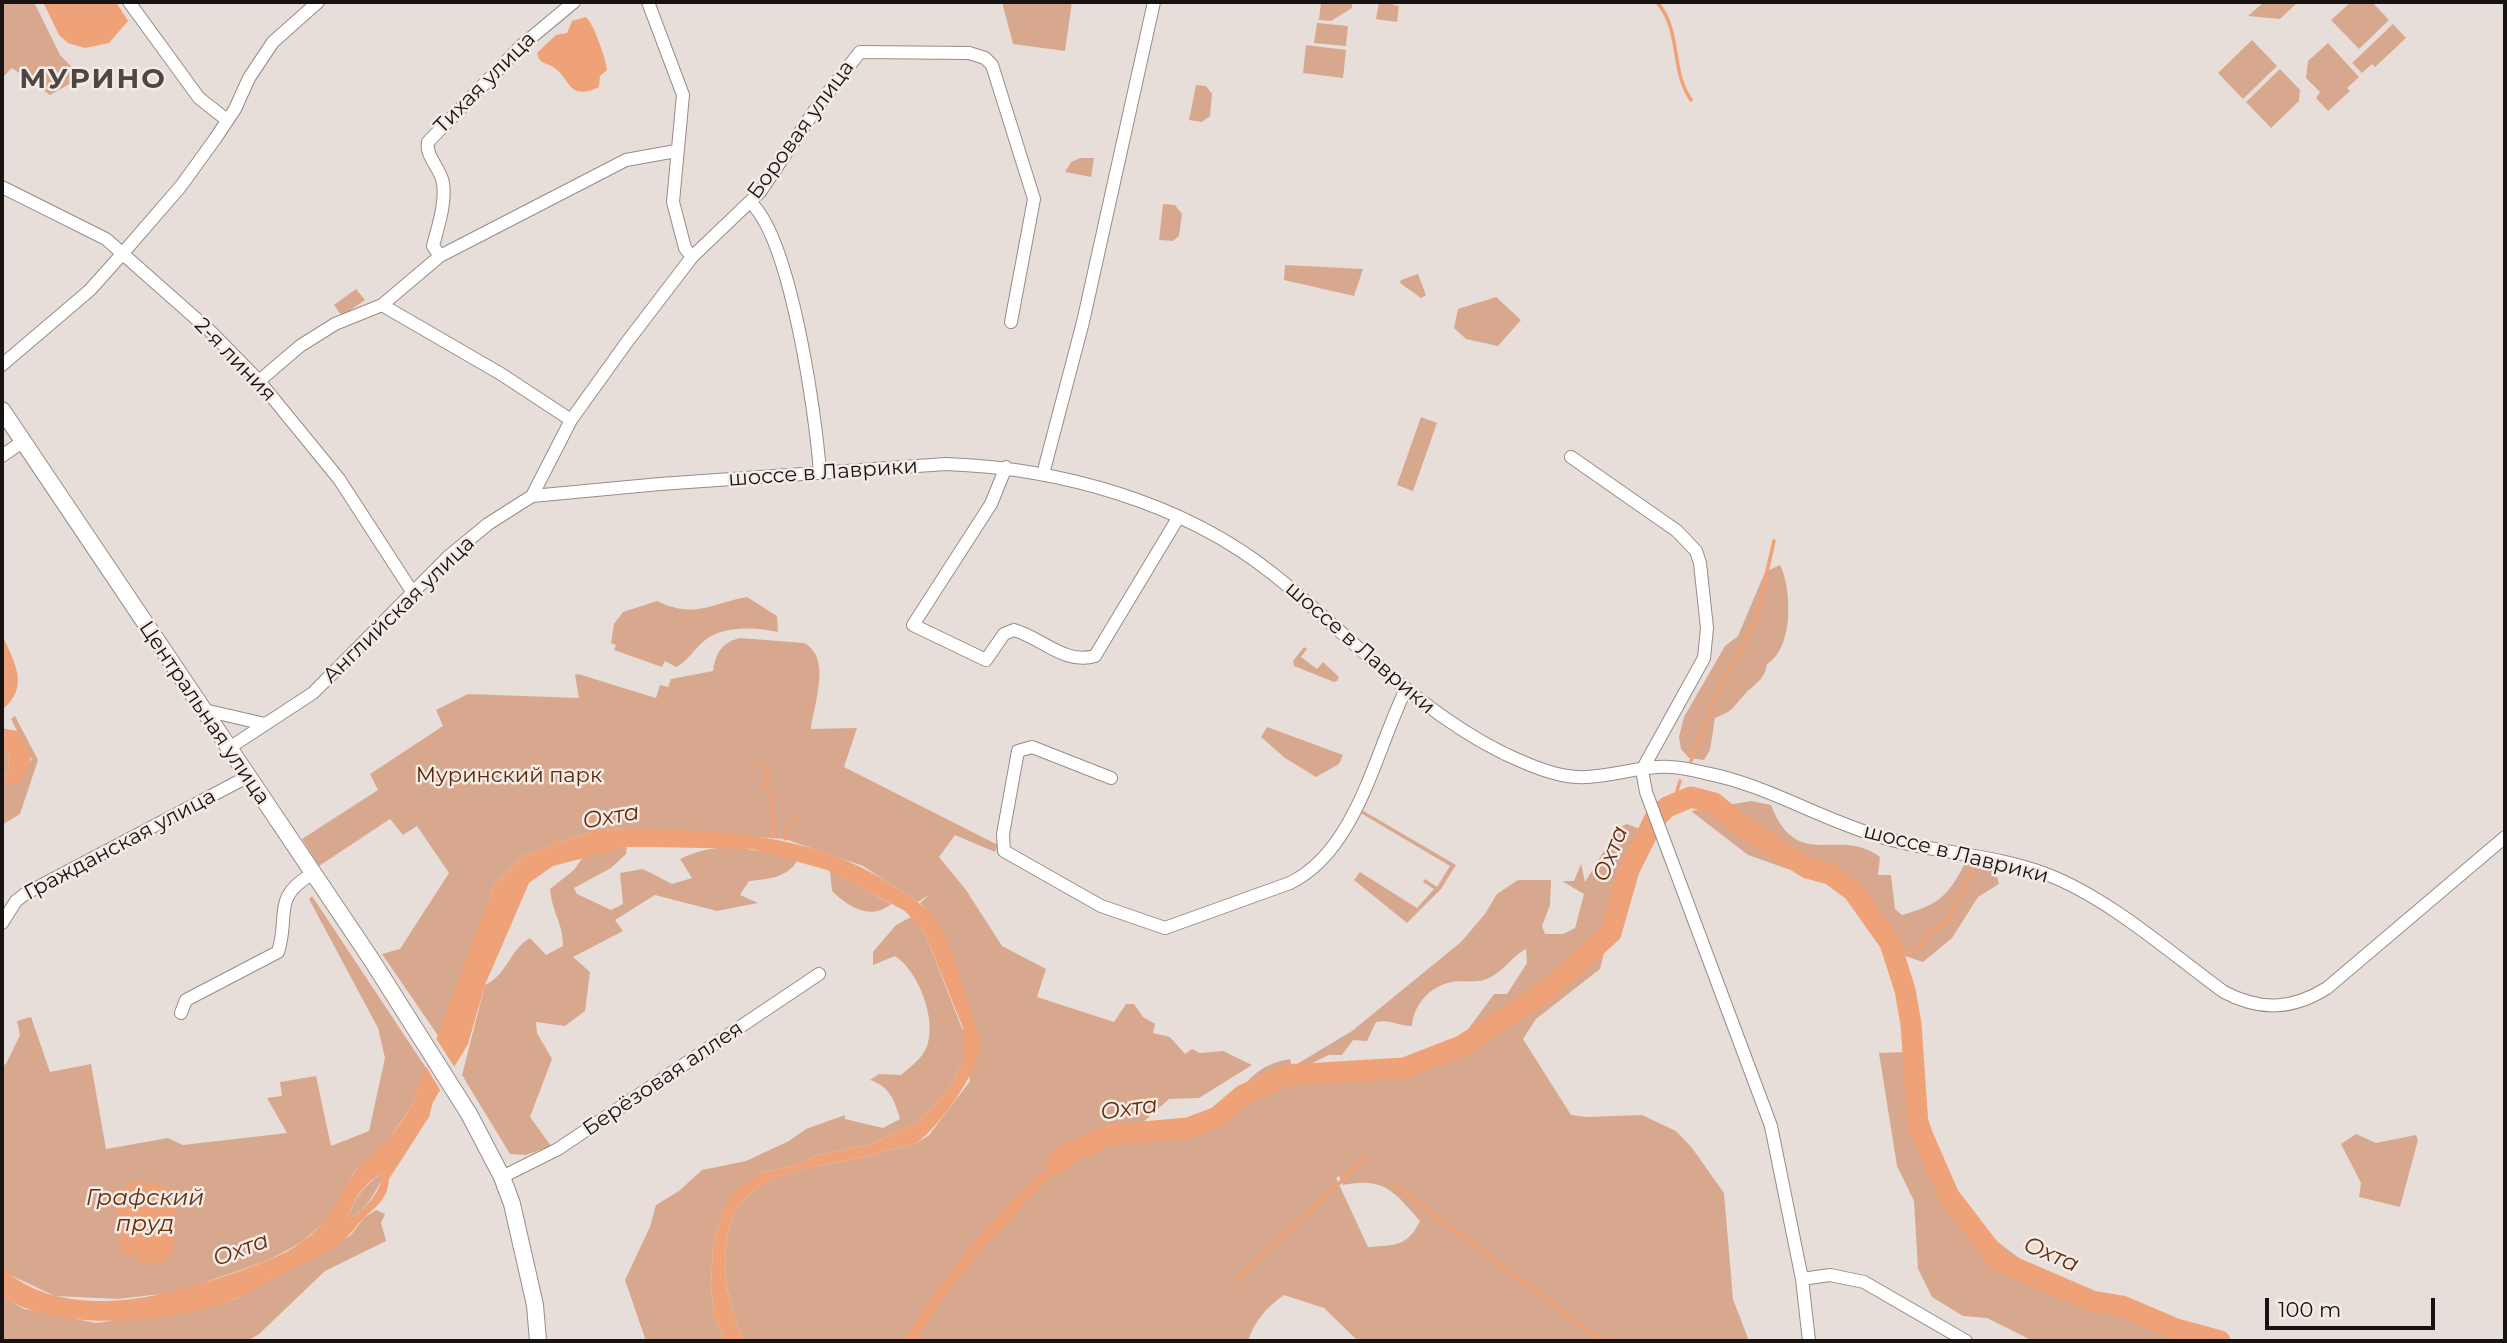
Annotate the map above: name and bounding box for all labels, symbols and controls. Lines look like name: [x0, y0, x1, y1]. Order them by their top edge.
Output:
street label: Тихая улица: [429, 27, 541, 139]
street label: Боровая улица: [742, 56, 860, 204]
district label: МУРИНО: [20, 63, 166, 97]
street label: 2-я линия: [189, 313, 281, 407]
street label: шоссе в Лаврики: [727, 454, 919, 492]
street label: Английская улица: [318, 531, 480, 689]
street label: шоссе в Лаврики: [1280, 576, 1440, 720]
street label: Центральная улица: [133, 616, 275, 810]
park label: Муринский парк: [416, 763, 602, 789]
street label: Гражданская улица: [20, 784, 220, 906]
water label: Охта: [580, 798, 642, 836]
street label: шоссе в Лаврики: [1861, 819, 2051, 889]
water label: Охта: [1587, 822, 1635, 886]
street label: Берёзовая аллея: [578, 1016, 748, 1142]
water label: Охта: [1099, 1091, 1159, 1127]
water label: Графский пруд: [86, 1184, 204, 1238]
water label: Охта: [209, 1227, 273, 1273]
water label: Охта: [2019, 1231, 2083, 1279]
scale bar: [2269, 1284, 2439, 1328]
text: 100 m: [2278, 1297, 2341, 1322]

